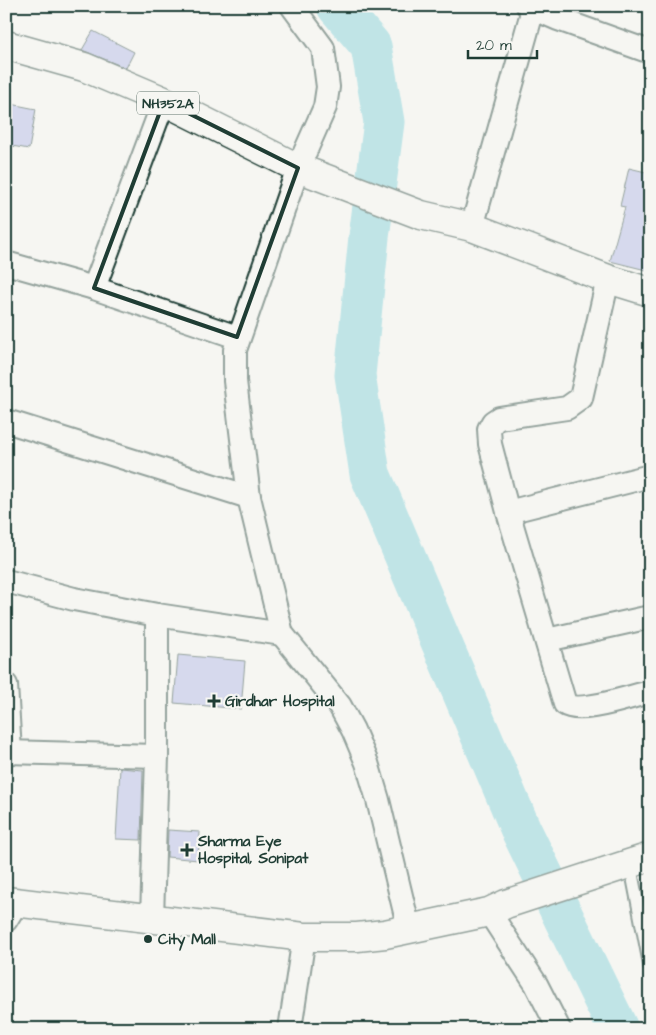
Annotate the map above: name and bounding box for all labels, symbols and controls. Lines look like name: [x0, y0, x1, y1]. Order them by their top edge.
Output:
scale bar: [468, 28, 537, 60]
text: 20 m: [476, 35, 512, 56]
road number: NH352A: [137, 92, 199, 115]
place label: Girdhar Hospital: [225, 691, 335, 712]
marker: Girdhar Hospital: [207, 694, 221, 708]
place label: Sharma Eye Hospital, Sonipat: [197, 831, 309, 869]
marker: Sharma Eye Hospital, Sonipat: [180, 843, 194, 857]
place label: City Mall: [158, 929, 217, 951]
marker: City Mall: [142, 933, 154, 945]

